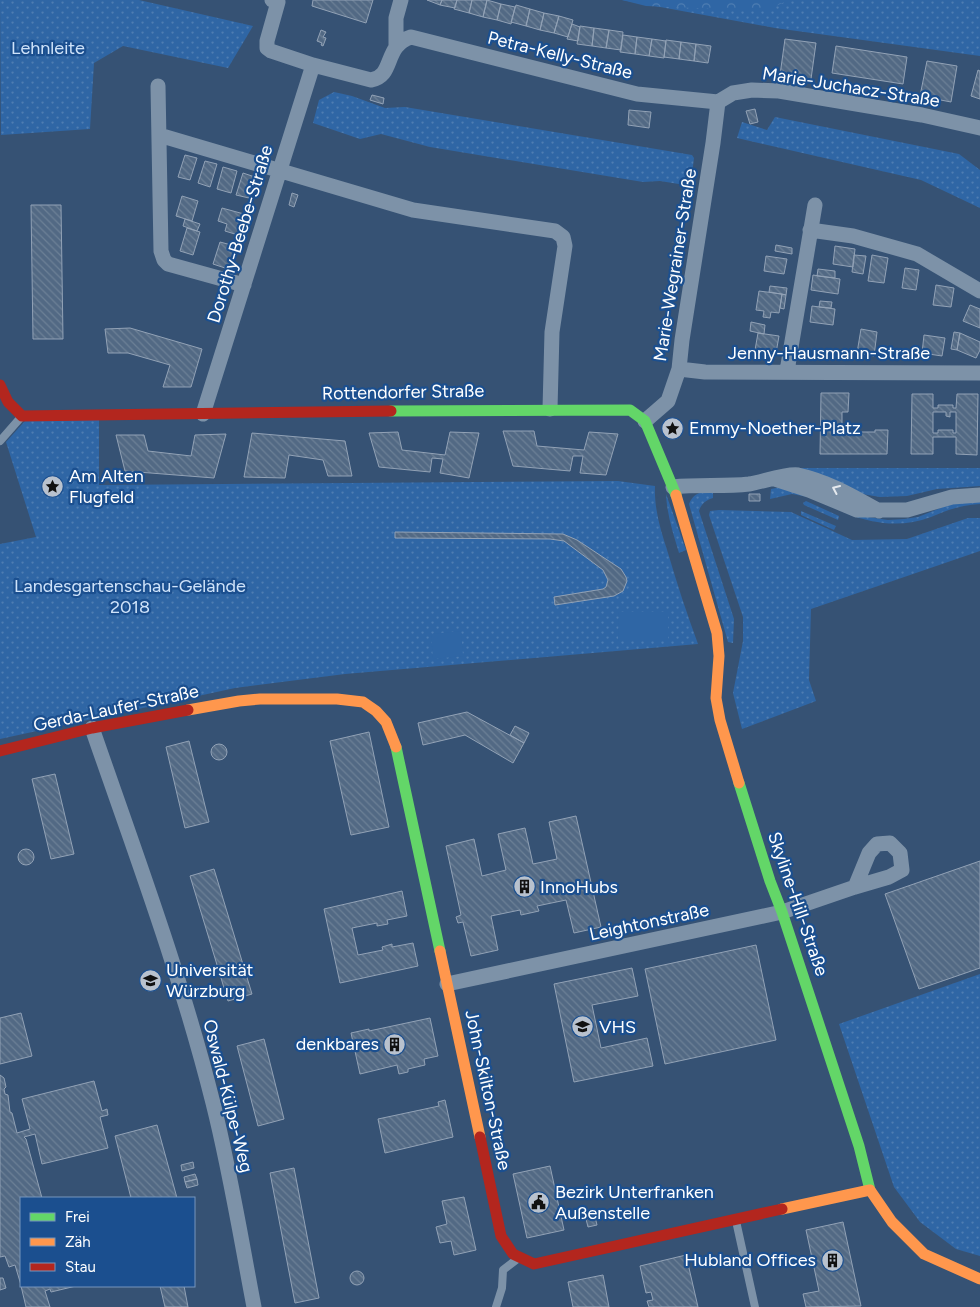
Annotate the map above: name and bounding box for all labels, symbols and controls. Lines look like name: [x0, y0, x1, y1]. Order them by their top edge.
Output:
street label: Petra-Kelly-Straße: [485, 26, 635, 84]
park label: Lehnleite: [11, 37, 85, 59]
street label: Marie-Juchacz-Straße: [761, 62, 942, 112]
street label: Dorothy-Beebe-Straße: [202, 142, 278, 326]
street label: Marie-Wegrainer-Straße: [649, 167, 701, 363]
street label: Jenny-Hausmann-Straße: [728, 342, 930, 364]
street label: Rottendorfer Straße: [322, 380, 484, 404]
place icon: Emmy-Noether-Platz: [661, 416, 685, 440]
place label: Emmy-Noether-Platz: [689, 417, 861, 439]
place label: Am Alten Flugfeld: [69, 465, 144, 508]
place icon: Am Alten Flugfeld: [41, 474, 65, 498]
one-way arrow: [832, 484, 841, 495]
park label: Landesgartenschau-Gelände 2018: [14, 575, 246, 618]
street label: Gerda-Laufer-Straße: [31, 680, 201, 736]
street label: Skyline-Hill-Straße: [763, 829, 833, 979]
building icon: InnoHubs: [512, 875, 536, 899]
place label: InnoHubs: [540, 876, 618, 898]
street label: Leightonstraße: [587, 899, 711, 945]
place label: Universität Würzburg: [166, 959, 254, 1002]
school or university icon: Universität Würzburg: [138, 968, 162, 992]
street label: John-Skilton-Straße: [460, 1008, 516, 1172]
school or university icon: VHS: [571, 1015, 595, 1039]
place label: VHS: [599, 1016, 636, 1038]
street label: Oswald-Külpe-Weg: [198, 1017, 258, 1175]
building icon: denkbares: [383, 1032, 407, 1056]
place label: denkbares: [296, 1033, 379, 1055]
place label: Bezirk Unterfranken Außenstelle: [555, 1181, 714, 1224]
public building icon: Bezirk Unterfranken Außenstelle: [527, 1190, 551, 1214]
legend: [20, 1197, 195, 1287]
text: Frei: [65, 1208, 90, 1226]
text: Zäh: [65, 1233, 91, 1251]
building icon: Hubland Offices: [820, 1248, 844, 1272]
place label: Hubland Offices: [684, 1249, 816, 1271]
text: Stau: [65, 1258, 96, 1276]

